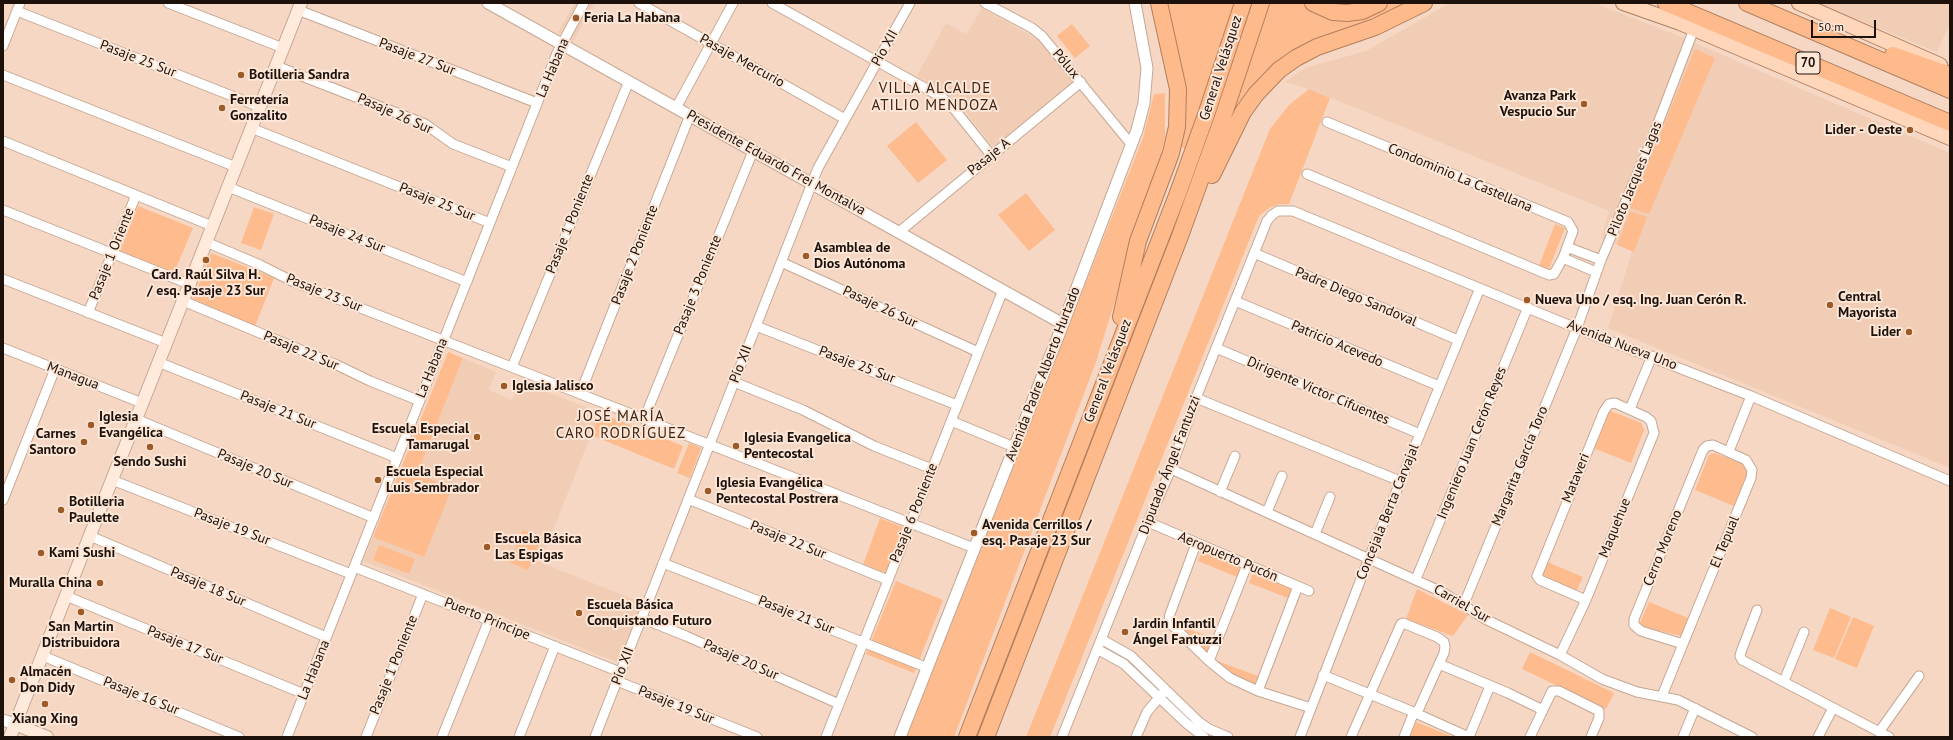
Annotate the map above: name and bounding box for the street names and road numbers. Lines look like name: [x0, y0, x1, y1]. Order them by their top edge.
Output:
street label: General Velásquez: [1196, 13, 1246, 123]
street label: Pío XII: [868, 27, 902, 69]
street label: Pasaje Mercurio: [697, 31, 787, 91]
street label: Pasaje 27 Sur: [376, 35, 458, 79]
street label: La Habana: [533, 36, 573, 100]
street label: Pasaje 25 Sur: [97, 37, 179, 81]
street label: Pólux: [1049, 46, 1083, 82]
road number: 70: [1796, 52, 1820, 74]
street label: Pasaje 26 Sur: [355, 90, 435, 138]
street label: Presidente Eduardo Frei Montalva: [684, 107, 868, 219]
street label: Piloto Jacques Lagas: [1604, 119, 1666, 239]
street label: Pasaje A: [964, 135, 1014, 179]
street label: Condominio La Castellana: [1385, 140, 1535, 216]
street label: Pasaje 1 Poniente: [542, 172, 598, 276]
street label: Pasaje 25 Sur: [397, 179, 477, 225]
street label: Pasaje 2 Poniente: [608, 203, 662, 307]
street label: Pasaje 1 Oriente: [86, 206, 138, 302]
street label: Pasaje 24 Sur: [307, 211, 387, 257]
street label: Pasaje 3 Poniente: [670, 233, 726, 337]
street label: Padre Diego Sandoval: [1293, 264, 1419, 330]
street label: Pasaje 23 Sur: [284, 270, 364, 316]
street label: Pasaje 26 Sur: [840, 282, 920, 332]
street label: Avenida Padre Alberto Hurtado: [1002, 285, 1084, 463]
street label: Avenida Nueva Uno: [1565, 316, 1679, 374]
street label: General Velásquez: [1081, 317, 1135, 425]
street label: Patricio Acevedo: [1288, 317, 1386, 371]
street label: Pasaje 22 Sur: [261, 328, 341, 374]
street label: La Habana: [412, 336, 452, 400]
street label: Pío XII: [726, 343, 756, 385]
street label: Pasaje 25 Sur: [816, 343, 898, 387]
street label: Dirigente Víctor Cifuentes: [1244, 353, 1392, 429]
street label: Managua: [44, 358, 102, 394]
street label: Ingeniero Juan Cerón Reyes: [1434, 364, 1510, 522]
street label: Pasaje 21 Sur: [238, 387, 318, 433]
street label: Diputado Ángel Fantuzzi: [1136, 393, 1204, 537]
street label: Margarita García Toro: [1488, 404, 1552, 528]
street label: Concejala Berta Carvajal: [1353, 442, 1423, 582]
street label: Pasaje 20 Sur: [215, 446, 295, 492]
street label: Mataveri: [1558, 451, 1594, 505]
street label: Pasaje 6 Poniente: [886, 461, 942, 565]
street label: Maquehue: [1596, 496, 1634, 560]
street label: Pasaje 19 Sur: [191, 505, 273, 549]
street label: Cerro Moreno: [1640, 507, 1686, 589]
street label: El Tepual: [1707, 514, 1743, 570]
street label: Pasaje 22 Sur: [748, 517, 828, 563]
street label: Aeropuerto Pucón: [1176, 528, 1280, 586]
street label: Pasaje 18 Sur: [168, 564, 248, 610]
street label: Carriel Sur: [1431, 581, 1493, 627]
street label: Pasaje 21 Sur: [756, 592, 836, 638]
street label: Puerto Príncipe: [442, 594, 532, 644]
street label: Pasaje 1 Poniente: [366, 613, 422, 717]
street label: Pasaje 17 Sur: [145, 622, 225, 668]
street label: Pasaje 20 Sur: [701, 636, 781, 684]
street label: La Habana: [294, 638, 334, 702]
street label: Pío XII: [608, 645, 638, 687]
street label: Pasaje 16 Sur: [101, 673, 181, 719]
street label: Pasaje 19 Sur: [636, 682, 716, 728]

